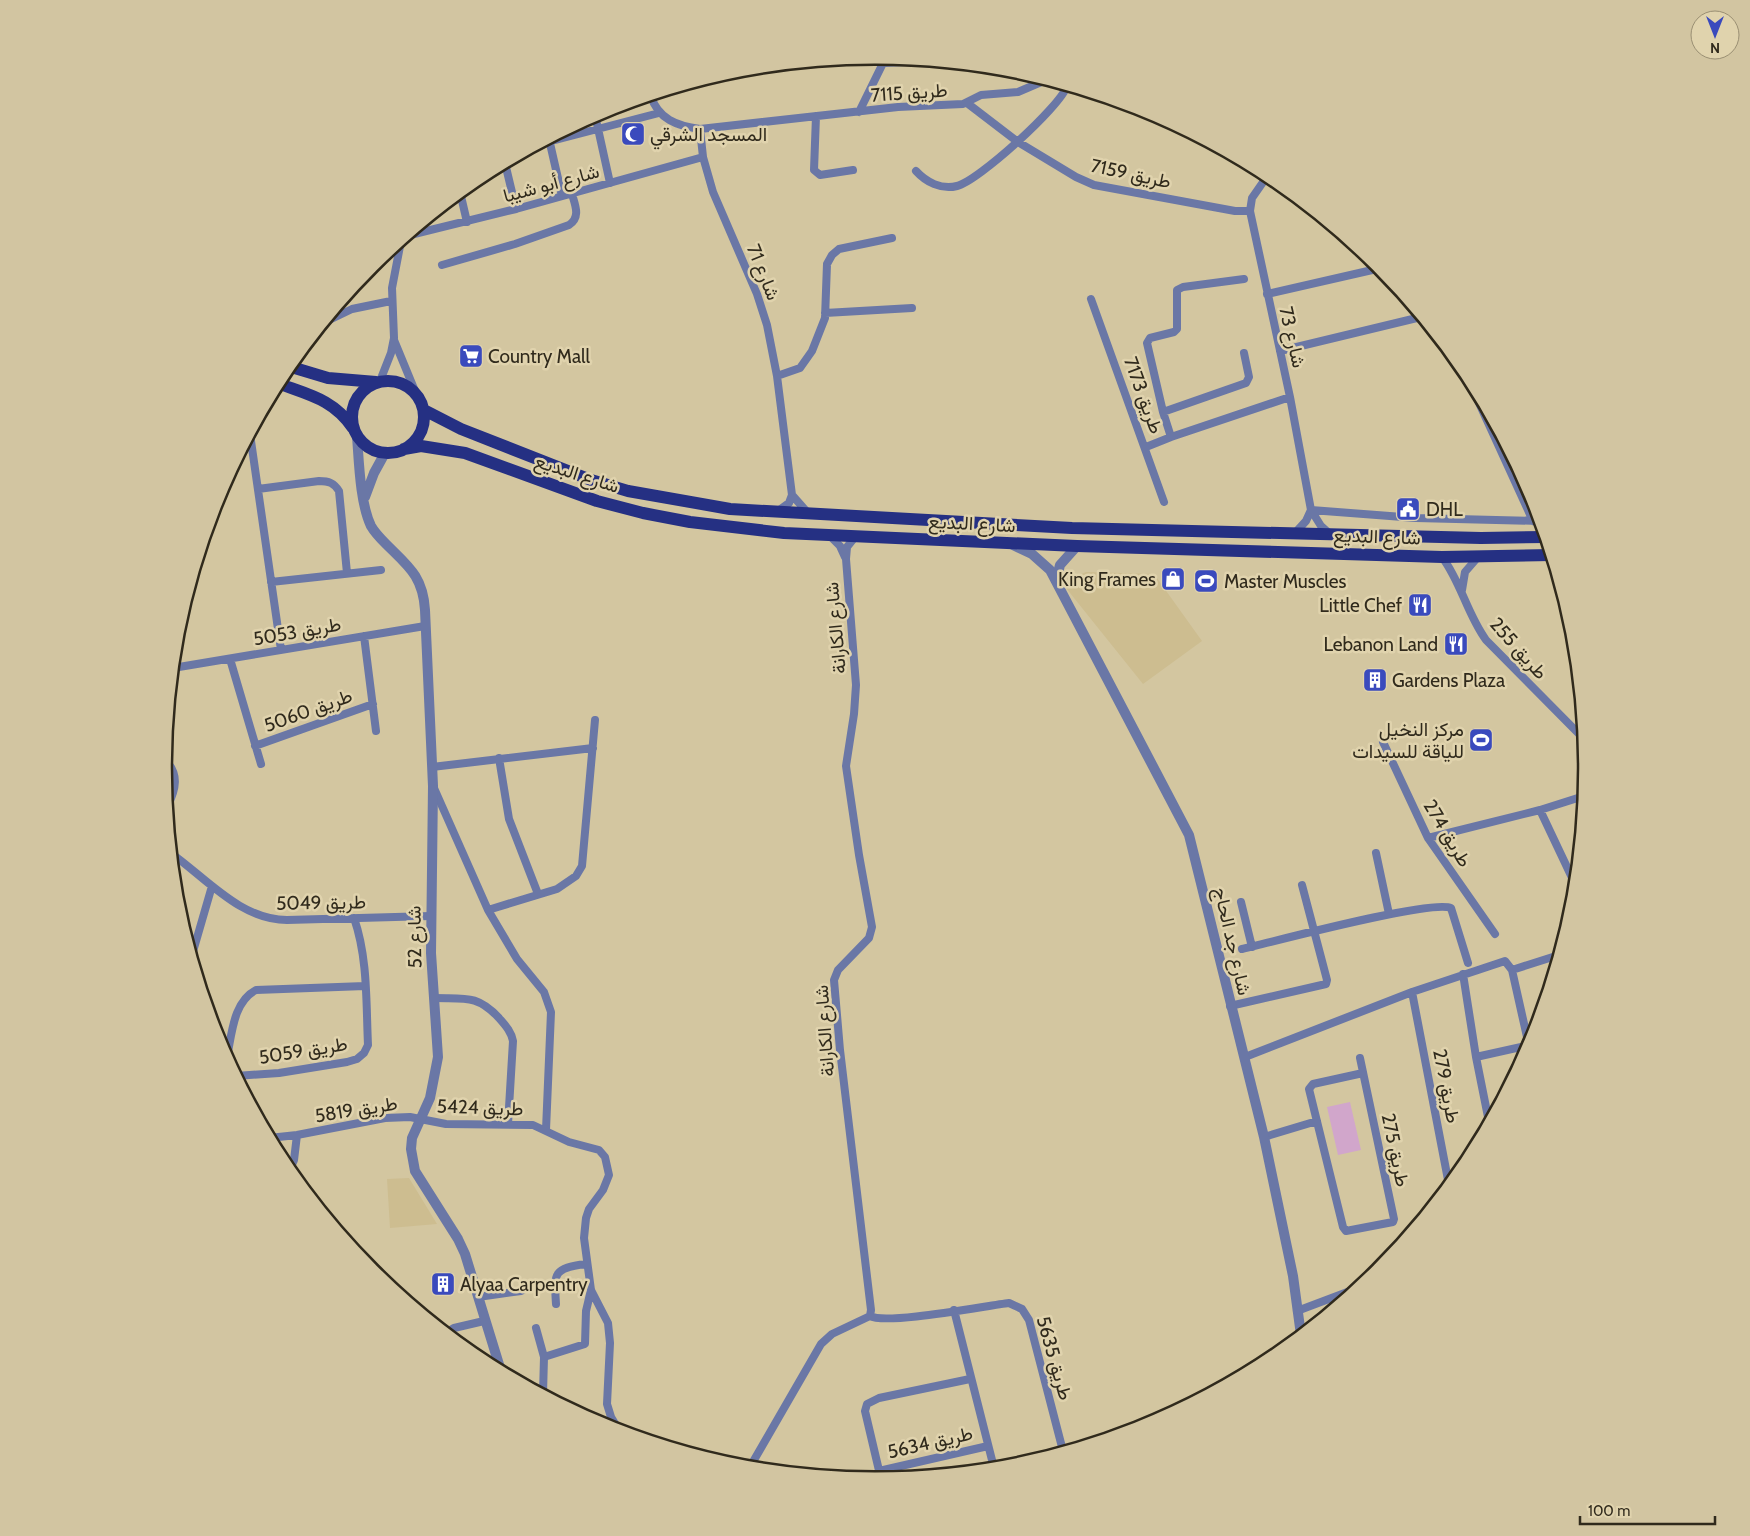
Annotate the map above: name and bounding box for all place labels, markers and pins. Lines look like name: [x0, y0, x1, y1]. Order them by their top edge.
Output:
mosque icon: المسجد الشرقي: [620, 121, 646, 147]
place label: المسجد الشرقي: [650, 123, 767, 150]
supermarket icon: Country Mall: [458, 343, 484, 369]
place label: Country Mall: [488, 345, 591, 368]
public building icon: DHL: [1395, 496, 1421, 522]
place label: DHL: [1426, 498, 1463, 521]
shop icon: King Frames: [1160, 566, 1186, 592]
place label: King Frames: [1058, 568, 1156, 591]
sports icon: Master Muscles: [1193, 568, 1219, 594]
place label: Master Muscles: [1224, 570, 1346, 593]
restaurant icon: Little Chef: [1407, 592, 1433, 618]
place label: Little Chef: [1319, 594, 1403, 617]
restaurant icon: Lebanon Land: [1443, 631, 1469, 657]
place label: Lebanon Land: [1324, 633, 1438, 656]
building icon: Gardens Plaza: [1362, 667, 1388, 693]
place label: Gardens Plaza: [1392, 669, 1505, 692]
place label: مركز النخيل للياقة للسيدات: [1352, 718, 1464, 763]
sports icon: مركز النخيل للياقة للسيدات: [1468, 727, 1494, 753]
building icon: Alyaa Carpentry: [430, 1271, 456, 1297]
place label: Alyaa Carpentry: [460, 1273, 588, 1296]

